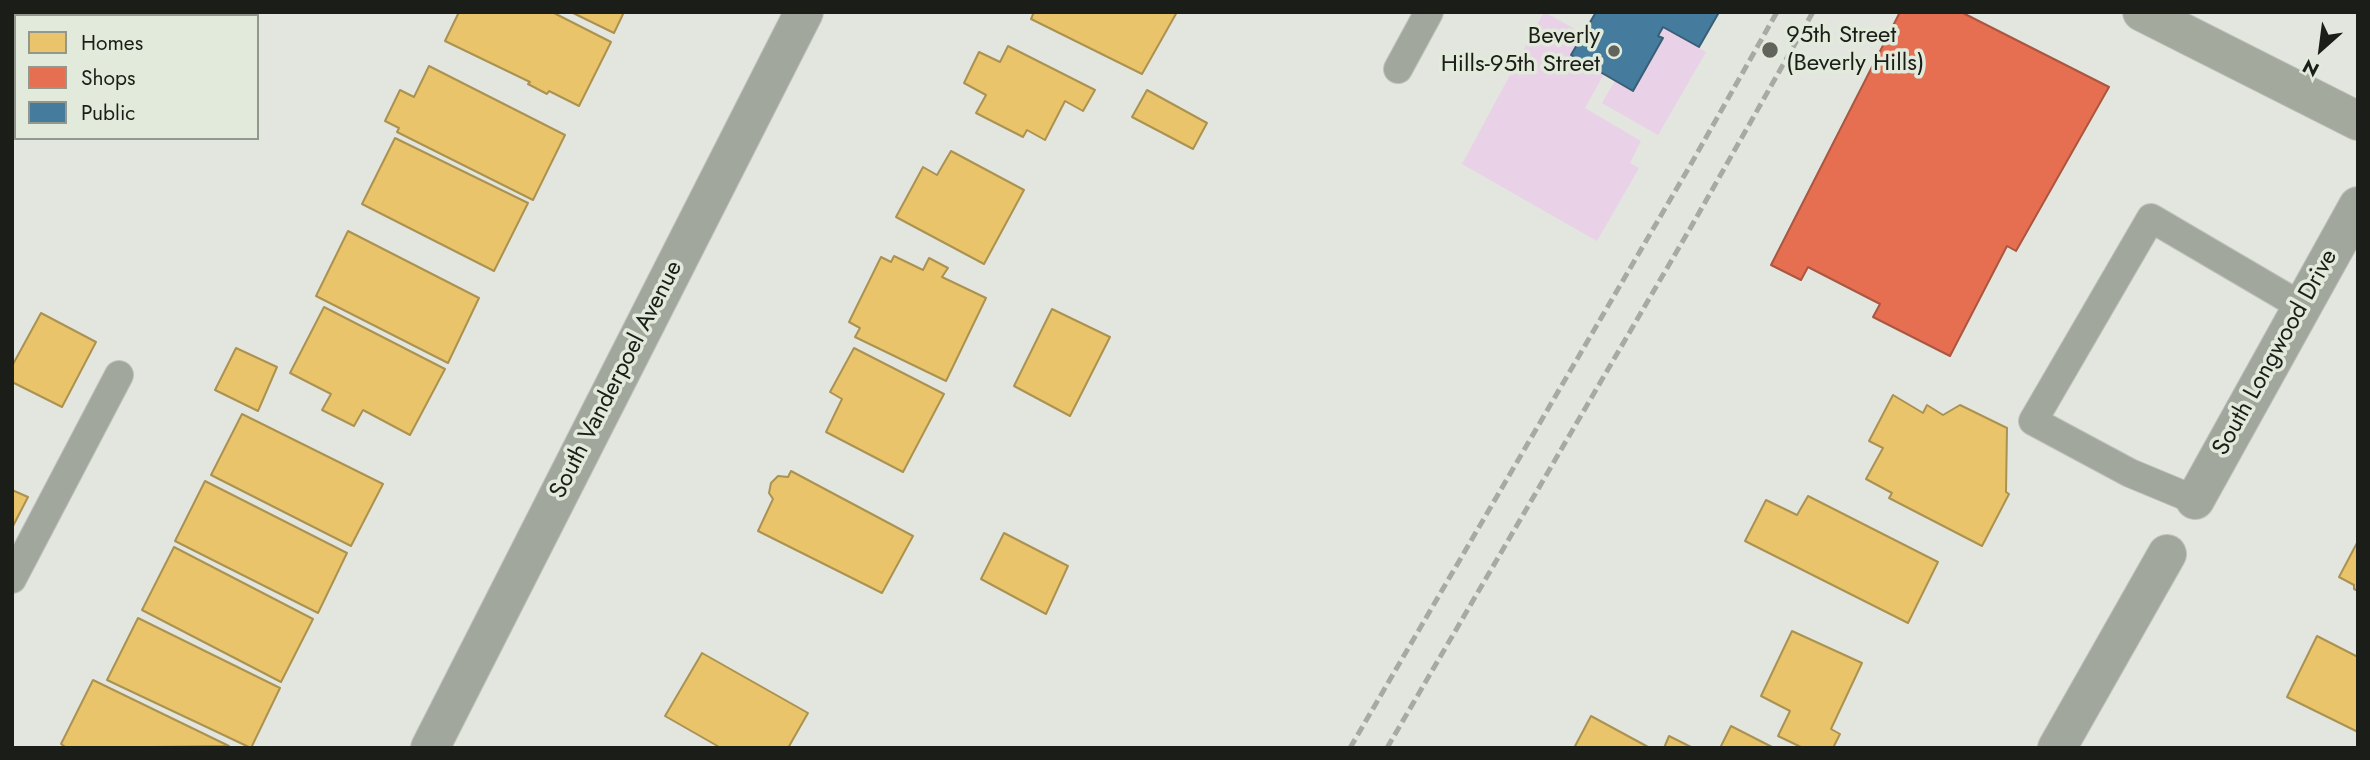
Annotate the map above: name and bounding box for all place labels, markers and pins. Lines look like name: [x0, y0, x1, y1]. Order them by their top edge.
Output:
place label: 95th Street (Beverly Hills): [1786, 22, 1924, 78]
place label: Beverly Hills-95th Street: [1441, 23, 1600, 79]
marker: 95th Street (Beverly Hills): [1760, 40, 1780, 60]
marker: Beverly Hills-95th Street: [1606, 43, 1622, 59]

